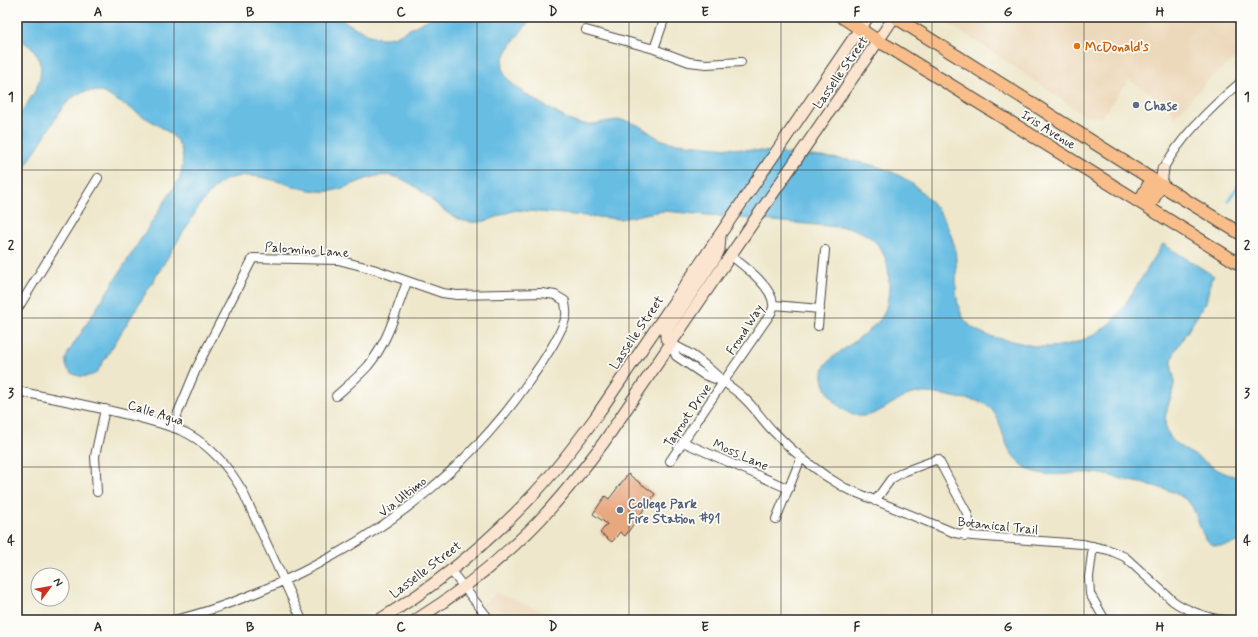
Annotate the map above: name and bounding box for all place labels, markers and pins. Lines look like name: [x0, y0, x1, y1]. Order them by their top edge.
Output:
place label: McDonald's: [1085, 39, 1149, 56]
marker: McDonald's: [1072, 41, 1082, 51]
place label: Chase: [1144, 98, 1178, 115]
marker: Chase: [1131, 100, 1141, 110]
place label: College Park Fire Station #91: [628, 496, 720, 528]
marker: College Park Fire Station #91: [615, 505, 625, 515]

